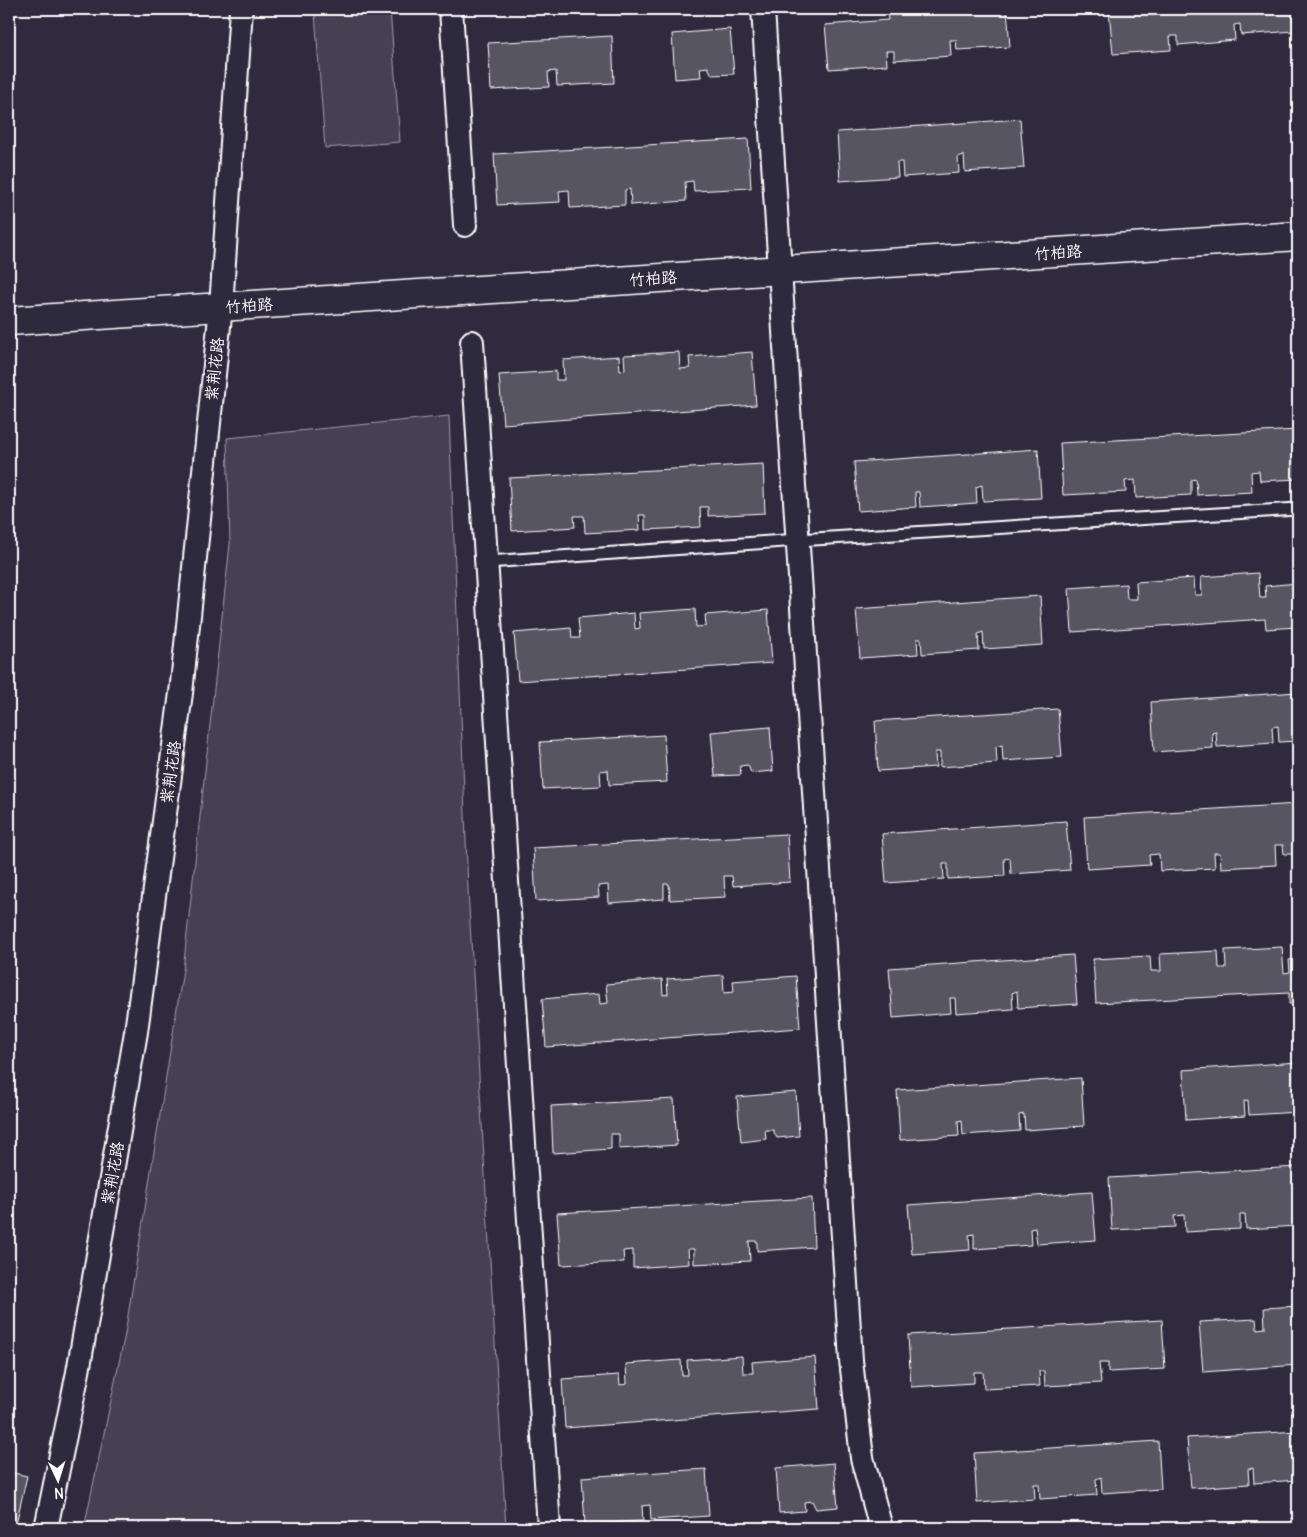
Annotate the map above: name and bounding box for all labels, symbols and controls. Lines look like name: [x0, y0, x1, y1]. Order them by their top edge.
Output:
street label: 竹柏路: [1033, 240, 1083, 264]
street label: 竹柏路: [628, 266, 678, 290]
street label: 竹柏路: [224, 293, 274, 317]
street label: 紫荆花路: [201, 336, 227, 402]
street label: 紫荆花路: [156, 739, 184, 805]
street label: 紫荆花路: [97, 1140, 127, 1206]
north arrow: [32, 1454, 82, 1504]
text: N: [53, 1484, 64, 1502]

